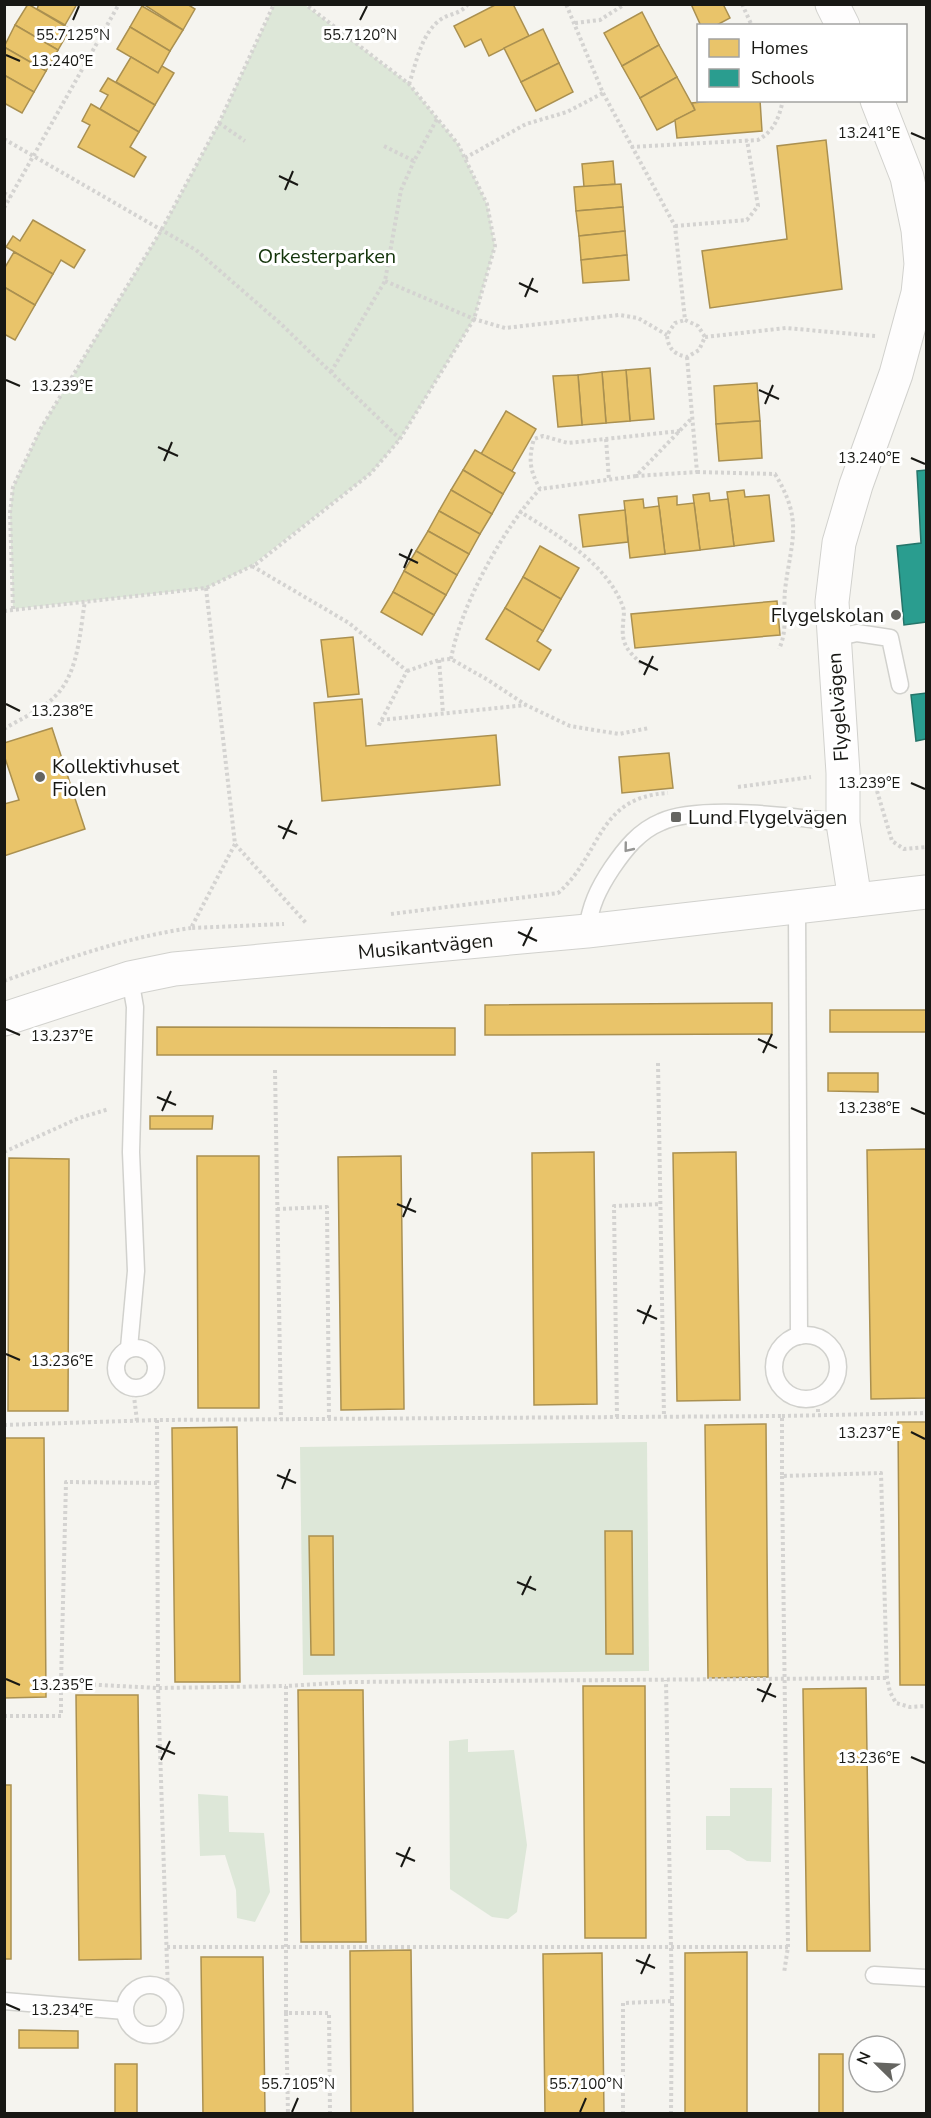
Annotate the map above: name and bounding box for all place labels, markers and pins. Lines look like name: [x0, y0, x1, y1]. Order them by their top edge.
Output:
place label: Flygelskolan: [771, 602, 884, 629]
marker: Flygelskolan: [889, 608, 903, 622]
place label: Kollektivhuset Fiolen: [52, 753, 180, 803]
marker: Kollektivhuset Fiolen: [33, 770, 47, 784]
place label: Lund Flygelvägen: [688, 804, 847, 831]
marker: Lund Flygelvägen: [669, 810, 683, 824]

